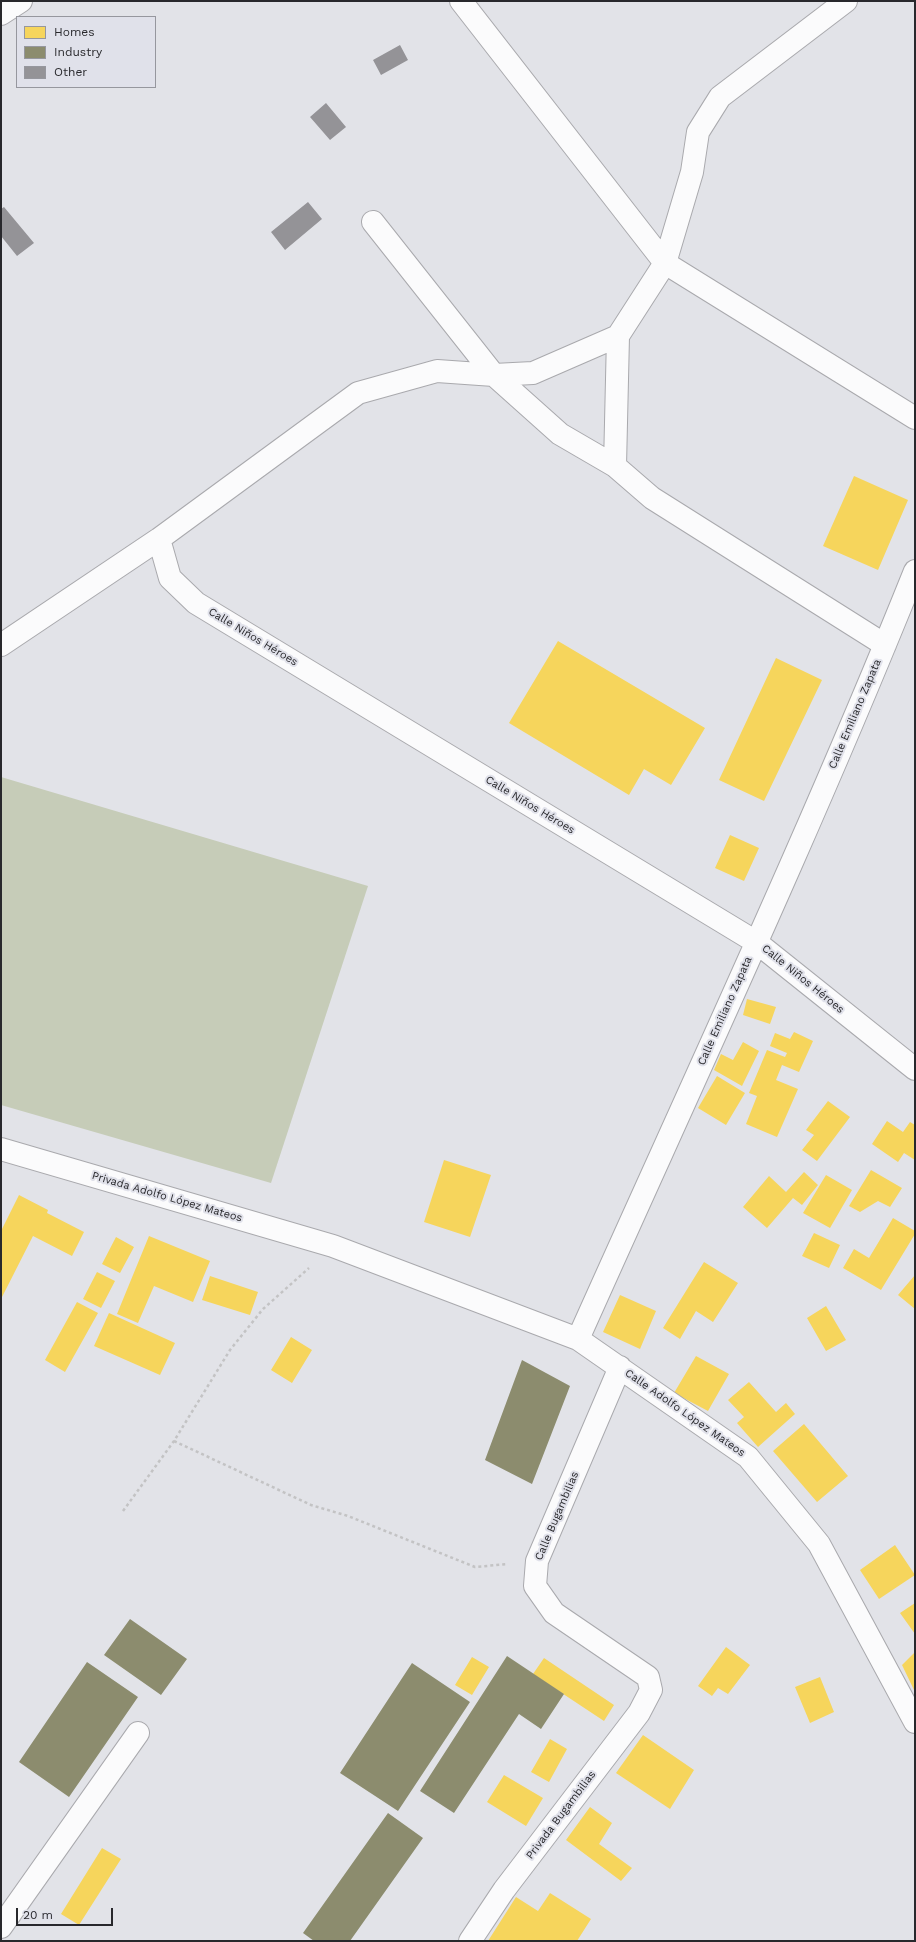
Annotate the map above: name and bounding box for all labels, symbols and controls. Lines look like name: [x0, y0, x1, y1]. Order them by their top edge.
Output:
legend: [16, 16, 156, 88]
text: Homes: [54, 25, 95, 39]
text: Industry: [54, 45, 102, 59]
text: Other: [54, 65, 87, 79]
street label: Calle Niños Héroes: [206, 605, 300, 669]
street label: Calle Emiliano Zapata: [826, 657, 884, 771]
street label: Calle Niños Héroes: [483, 773, 577, 837]
street label: Calle Niños Héroes: [759, 942, 847, 1016]
street label: Calle Emiliano Zapata: [695, 955, 755, 1067]
street label: Privada Adolfo López Mateos: [90, 1169, 244, 1225]
street label: Calle Adolfo López Mateos: [622, 1366, 748, 1460]
street label: Calle Bugambilias: [532, 1470, 582, 1562]
street label: Privada Bugambilias: [523, 1768, 599, 1862]
scale bar: [18, 1900, 115, 1926]
text: 20 m: [23, 1908, 53, 1922]

